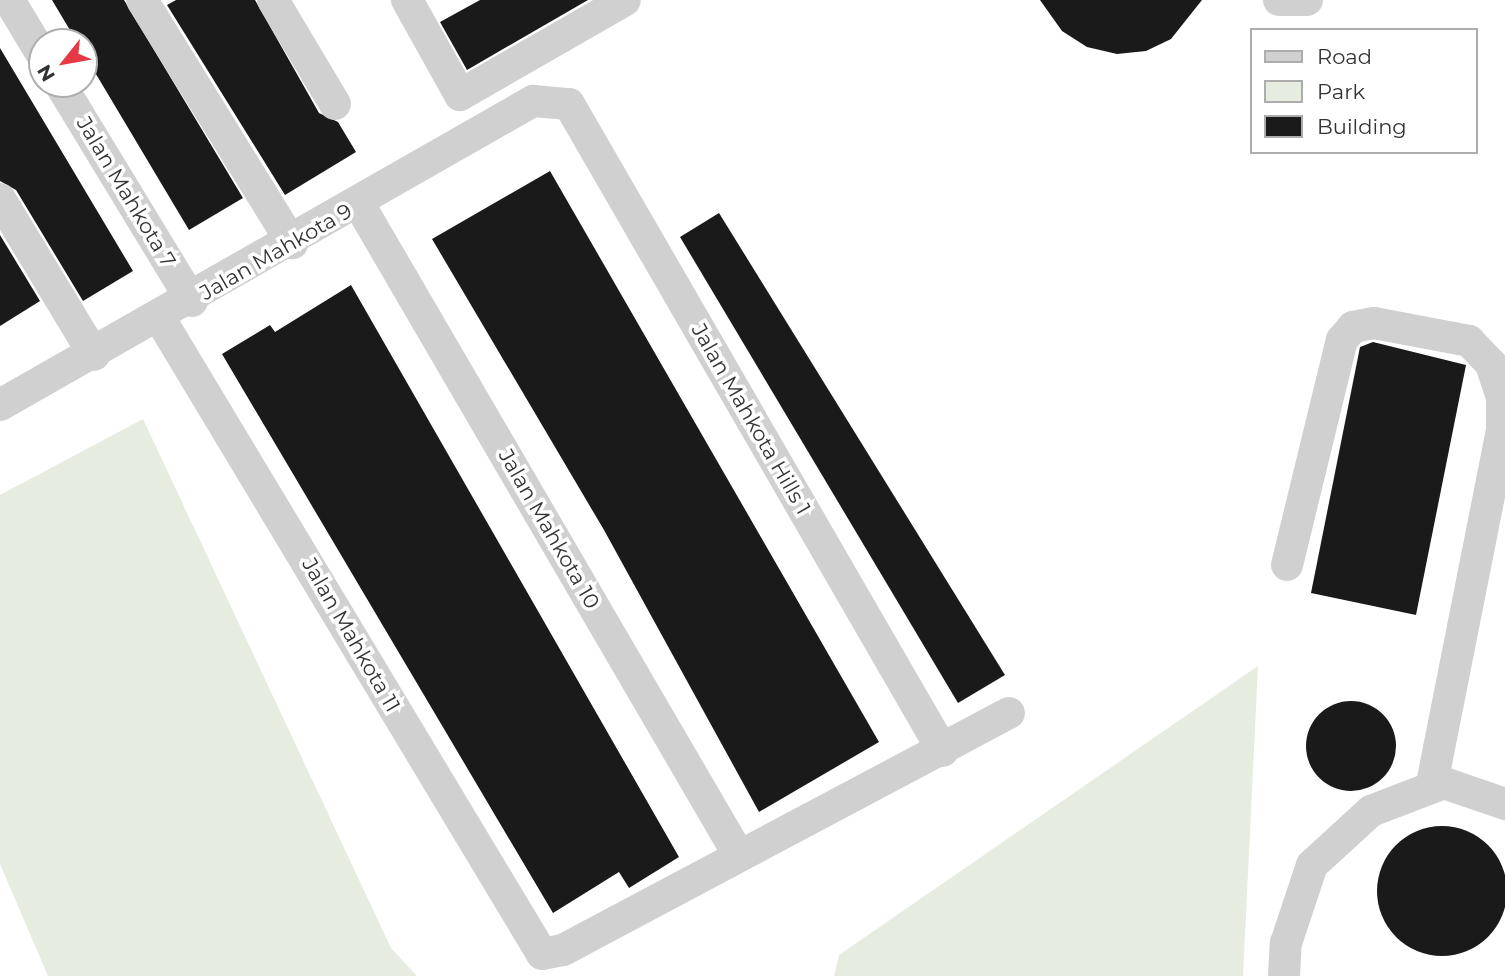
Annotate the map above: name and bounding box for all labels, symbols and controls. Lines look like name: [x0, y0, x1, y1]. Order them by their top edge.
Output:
north arrow: [28, 28, 98, 98]
legend: [1250, 28, 1477, 154]
text: Road: [1317, 44, 1372, 69]
text: N: [32, 61, 60, 86]
text: Park: [1317, 79, 1365, 104]
street label: Jalan Mahkota 7: [71, 112, 181, 272]
text: Building: [1317, 114, 1407, 139]
street label: Jalan Mahkota 9: [196, 198, 356, 306]
street label: Jalan Mahkota Hills 1: [686, 319, 816, 519]
street label: Jalan Mahkota 10: [493, 445, 605, 613]
street label: Jalan Mahkota 11: [297, 553, 405, 717]

